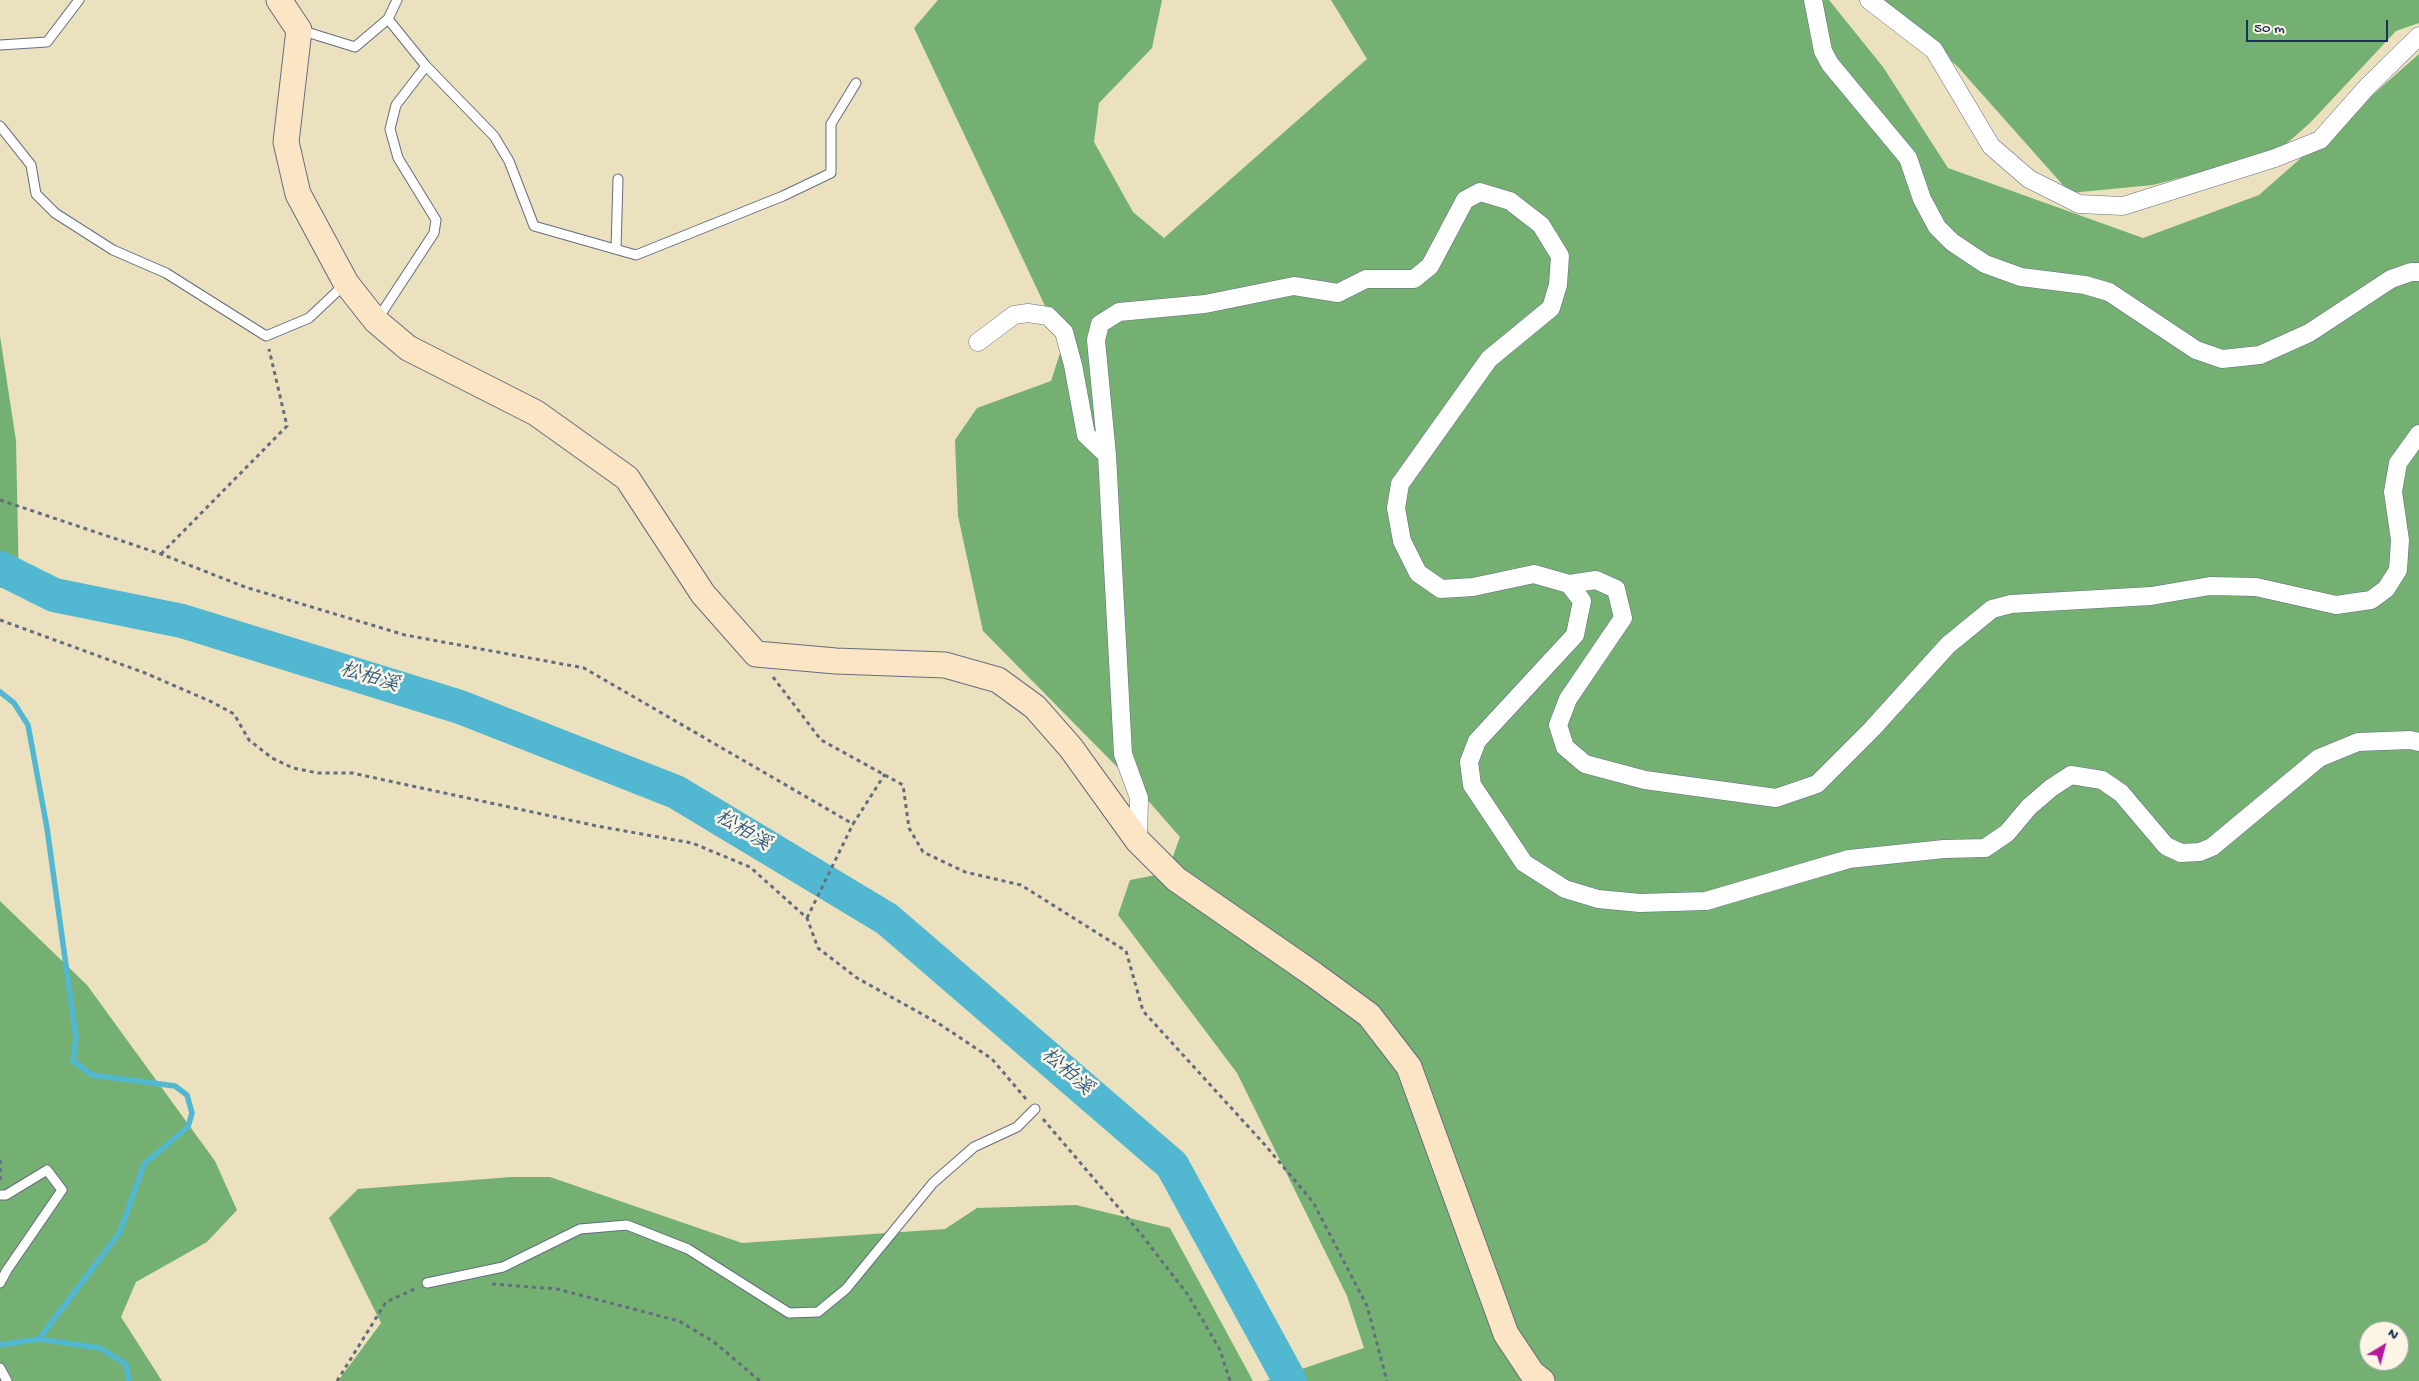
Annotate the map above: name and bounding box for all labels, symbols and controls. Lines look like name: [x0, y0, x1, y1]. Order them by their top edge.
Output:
scale bar: [2249, 10, 2392, 42]
text: 50 m: [2254, 20, 2285, 38]
water label: 松柏溪: [337, 659, 401, 699]
water label: 松柏溪: [710, 806, 774, 858]
water label: 松柏溪: [1035, 1044, 1097, 1102]
north arrow: [2359, 1321, 2409, 1371]
text: N: [2384, 1325, 2401, 1344]

